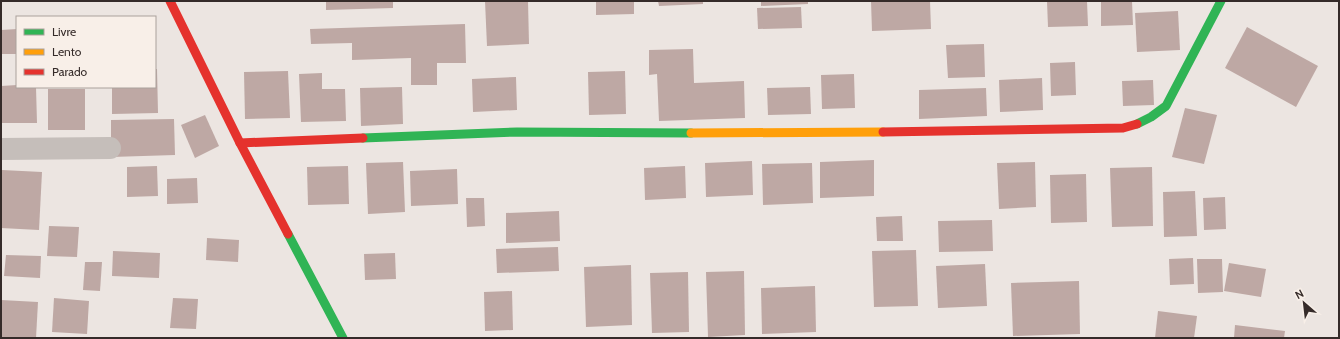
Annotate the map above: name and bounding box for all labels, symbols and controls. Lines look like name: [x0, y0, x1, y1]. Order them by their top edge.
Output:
legend: [16, 16, 156, 88]
text: Livre: [52, 24, 76, 39]
text: Lento: [52, 44, 82, 59]
text: Parado: [52, 64, 88, 79]
north arrow: [1284, 283, 1324, 323]
text: N: [1293, 286, 1306, 302]

